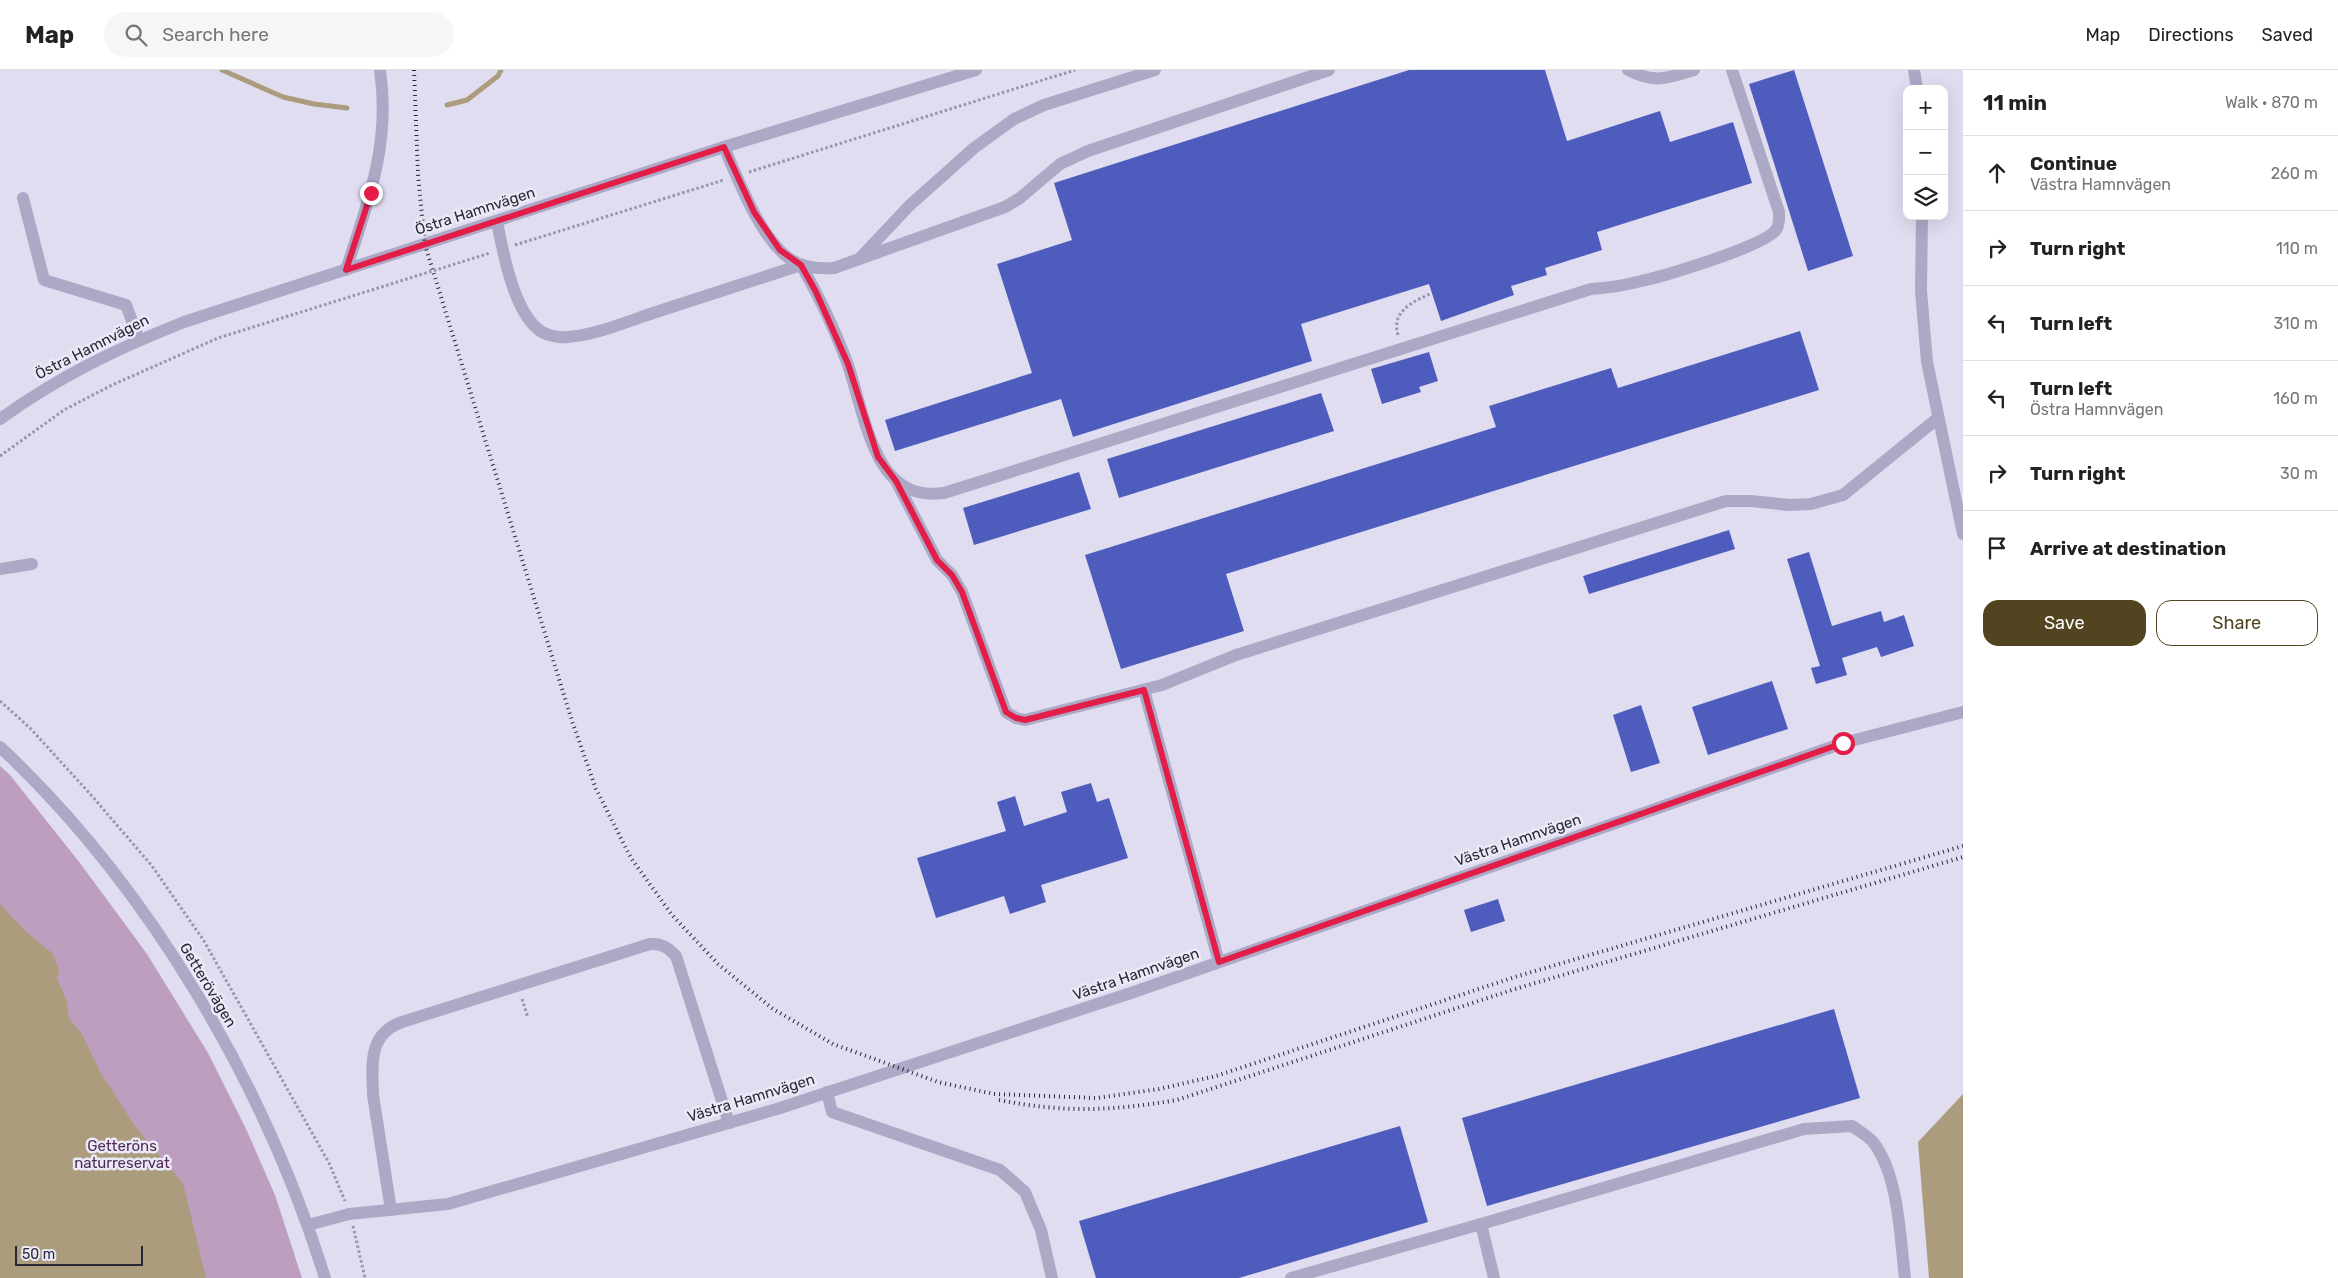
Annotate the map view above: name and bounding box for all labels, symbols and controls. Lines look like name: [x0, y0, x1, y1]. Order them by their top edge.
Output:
search box: [104, 12, 454, 57]
text: Map: [25, 21, 74, 49]
icon: search: [122, 21, 150, 49]
text: Search here: [162, 23, 269, 46]
text: Map: [2085, 24, 2120, 46]
text: Directions: [2148, 24, 2234, 46]
text: Saved: [2262, 24, 2313, 46]
map controls: [1903, 85, 1948, 220]
button: +: [1903, 85, 1948, 130]
text: 11 min: [1983, 90, 2047, 115]
text: Walk · 870 m: [2225, 93, 2318, 112]
button: −: [1903, 130, 1948, 175]
text: Continue: [2030, 152, 2117, 175]
icon: ahead: [1983, 159, 2011, 187]
text: 260 m: [2271, 164, 2318, 183]
button: layers: [1903, 175, 1948, 220]
text: Västra Hamnvägen: [2030, 175, 2171, 194]
route end: [360, 182, 383, 205]
street label: Östra Hamnvägen: [413, 183, 537, 239]
icon: right: [1983, 234, 2011, 262]
text: Turn right: [2030, 237, 2125, 260]
text: 110 m: [2276, 239, 2318, 258]
icon: left: [1983, 309, 2011, 337]
street label: Östra Hamnvägen: [32, 311, 152, 383]
text: Turn left: [2030, 312, 2112, 335]
text: 310 m: [2274, 314, 2318, 333]
text: Turn left: [2030, 377, 2112, 400]
icon: left: [1983, 384, 2011, 412]
text: 160 m: [2273, 389, 2318, 408]
text: Östra Hamnvägen: [2030, 400, 2163, 419]
icon: right: [1983, 459, 2011, 487]
text: Turn right: [2030, 462, 2125, 485]
text: 30 m: [2280, 464, 2318, 483]
icon: arrive: [1983, 534, 2011, 562]
text: Arrive at destination: [2030, 537, 2226, 560]
button: Save: [1983, 600, 2146, 646]
button: Share: [2156, 600, 2318, 646]
route start: [1832, 732, 1855, 755]
street label: Västra Hamnvägen: [1453, 810, 1583, 870]
street label: Getterövägen: [176, 940, 240, 1030]
street label: Västra Hamnvägen: [1071, 944, 1201, 1004]
street label: Västra Hamnvägen: [685, 1070, 817, 1126]
park label: Getteröns naturreservat: [74, 1137, 170, 1172]
scale bar: [15, 1243, 142, 1266]
text: 50 m: [22, 1246, 55, 1263]

